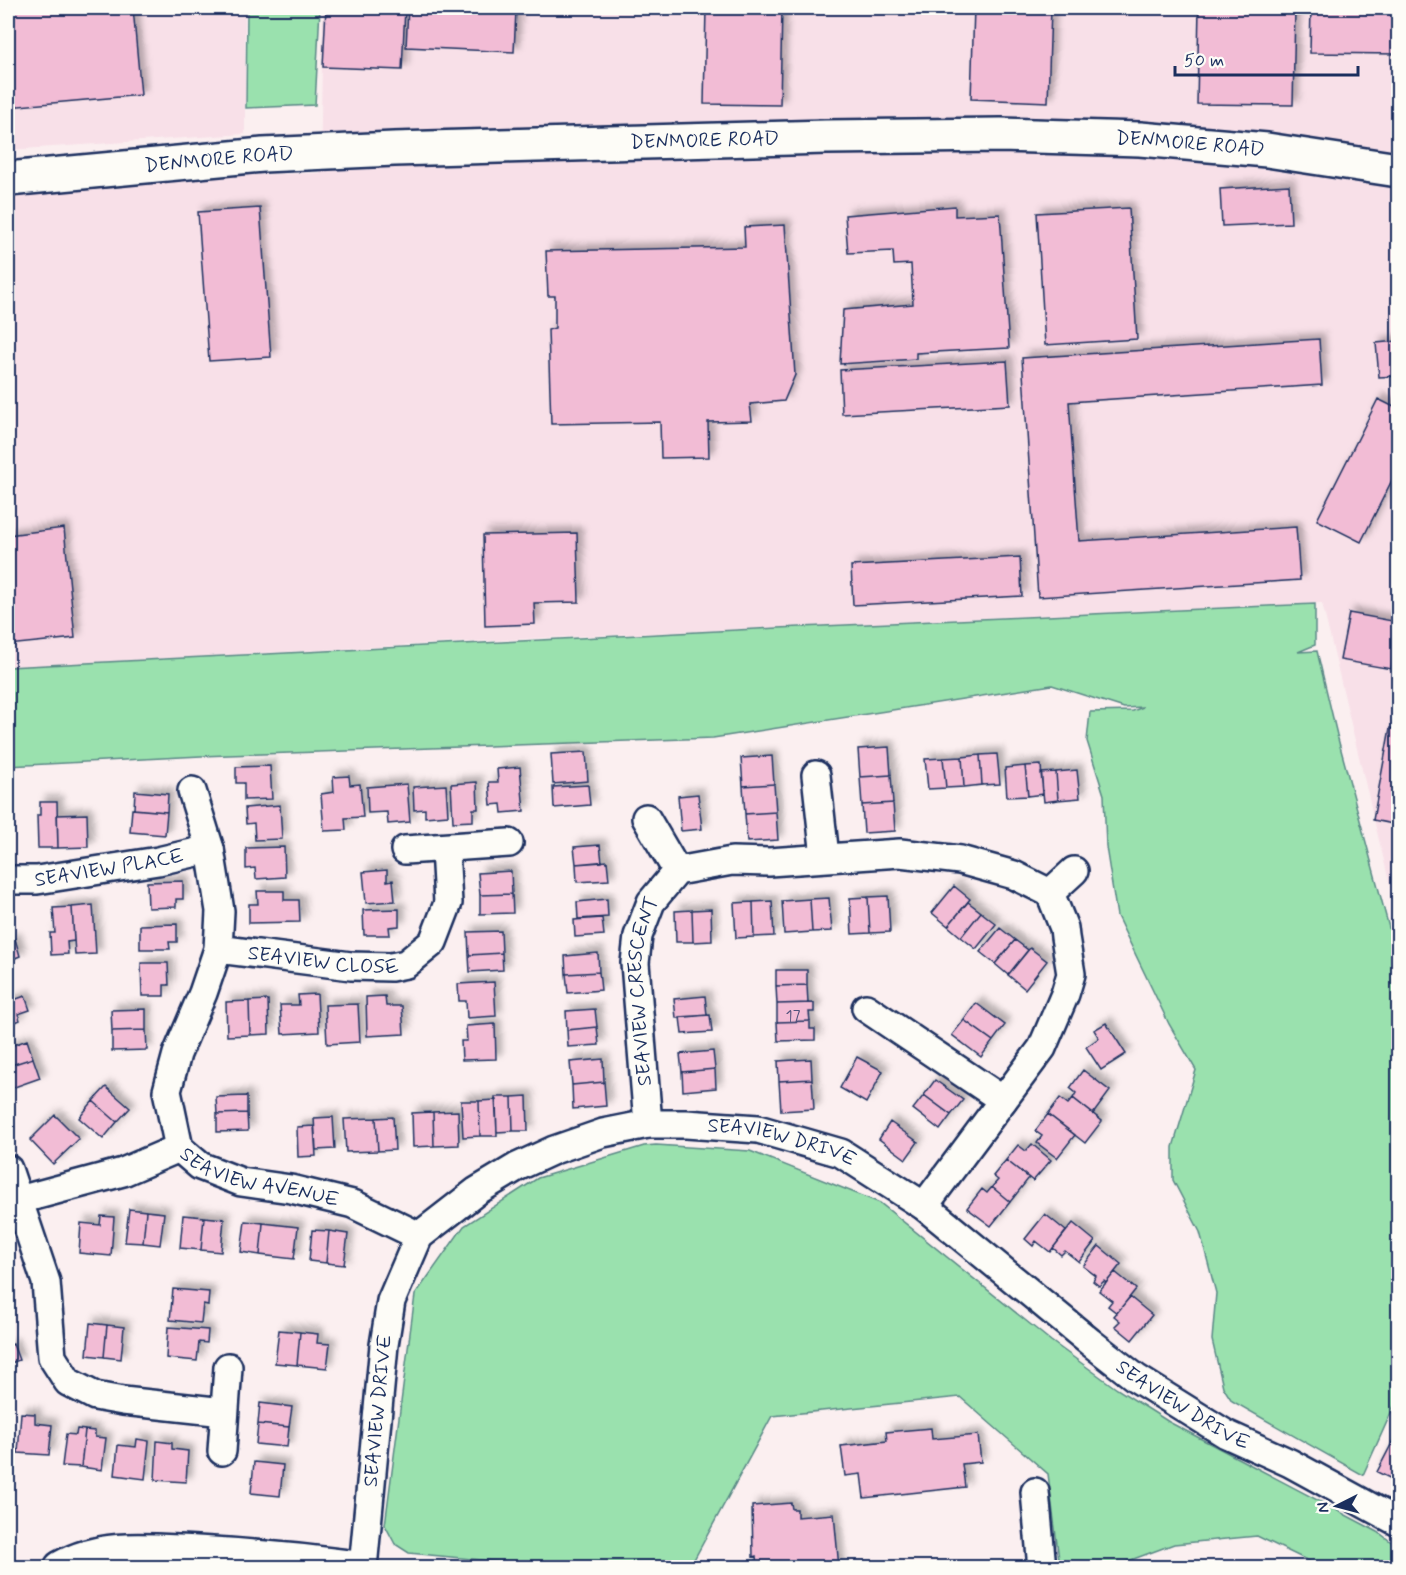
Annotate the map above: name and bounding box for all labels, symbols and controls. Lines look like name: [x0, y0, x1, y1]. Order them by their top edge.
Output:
scale bar: [1175, 39, 1358, 77]
text: 50 m: [1184, 49, 1224, 73]
street label: DENMORE ROAD: [630, 125, 780, 156]
street label: DENMORE ROAD: [1116, 125, 1266, 163]
street label: DENMORE ROAD: [144, 140, 294, 180]
street label: SEAVIEW PLACE: [33, 842, 186, 894]
street label: SEAVIEW CRESCENT: [621, 893, 665, 1087]
street label: SEAVIEW CLOSE: [246, 939, 401, 982]
house number: 17: [785, 1006, 801, 1027]
street label: SEAVIEW DRIVE: [707, 1112, 862, 1173]
street label: SEAVIEW AVENUE: [174, 1141, 342, 1214]
street label: SEAVIEW DRIVE: [357, 1332, 399, 1488]
street label: SEAVIEW DRIVE: [1110, 1354, 1254, 1456]
north arrow: [1307, 1476, 1367, 1536]
text: N: [1313, 1501, 1335, 1514]

